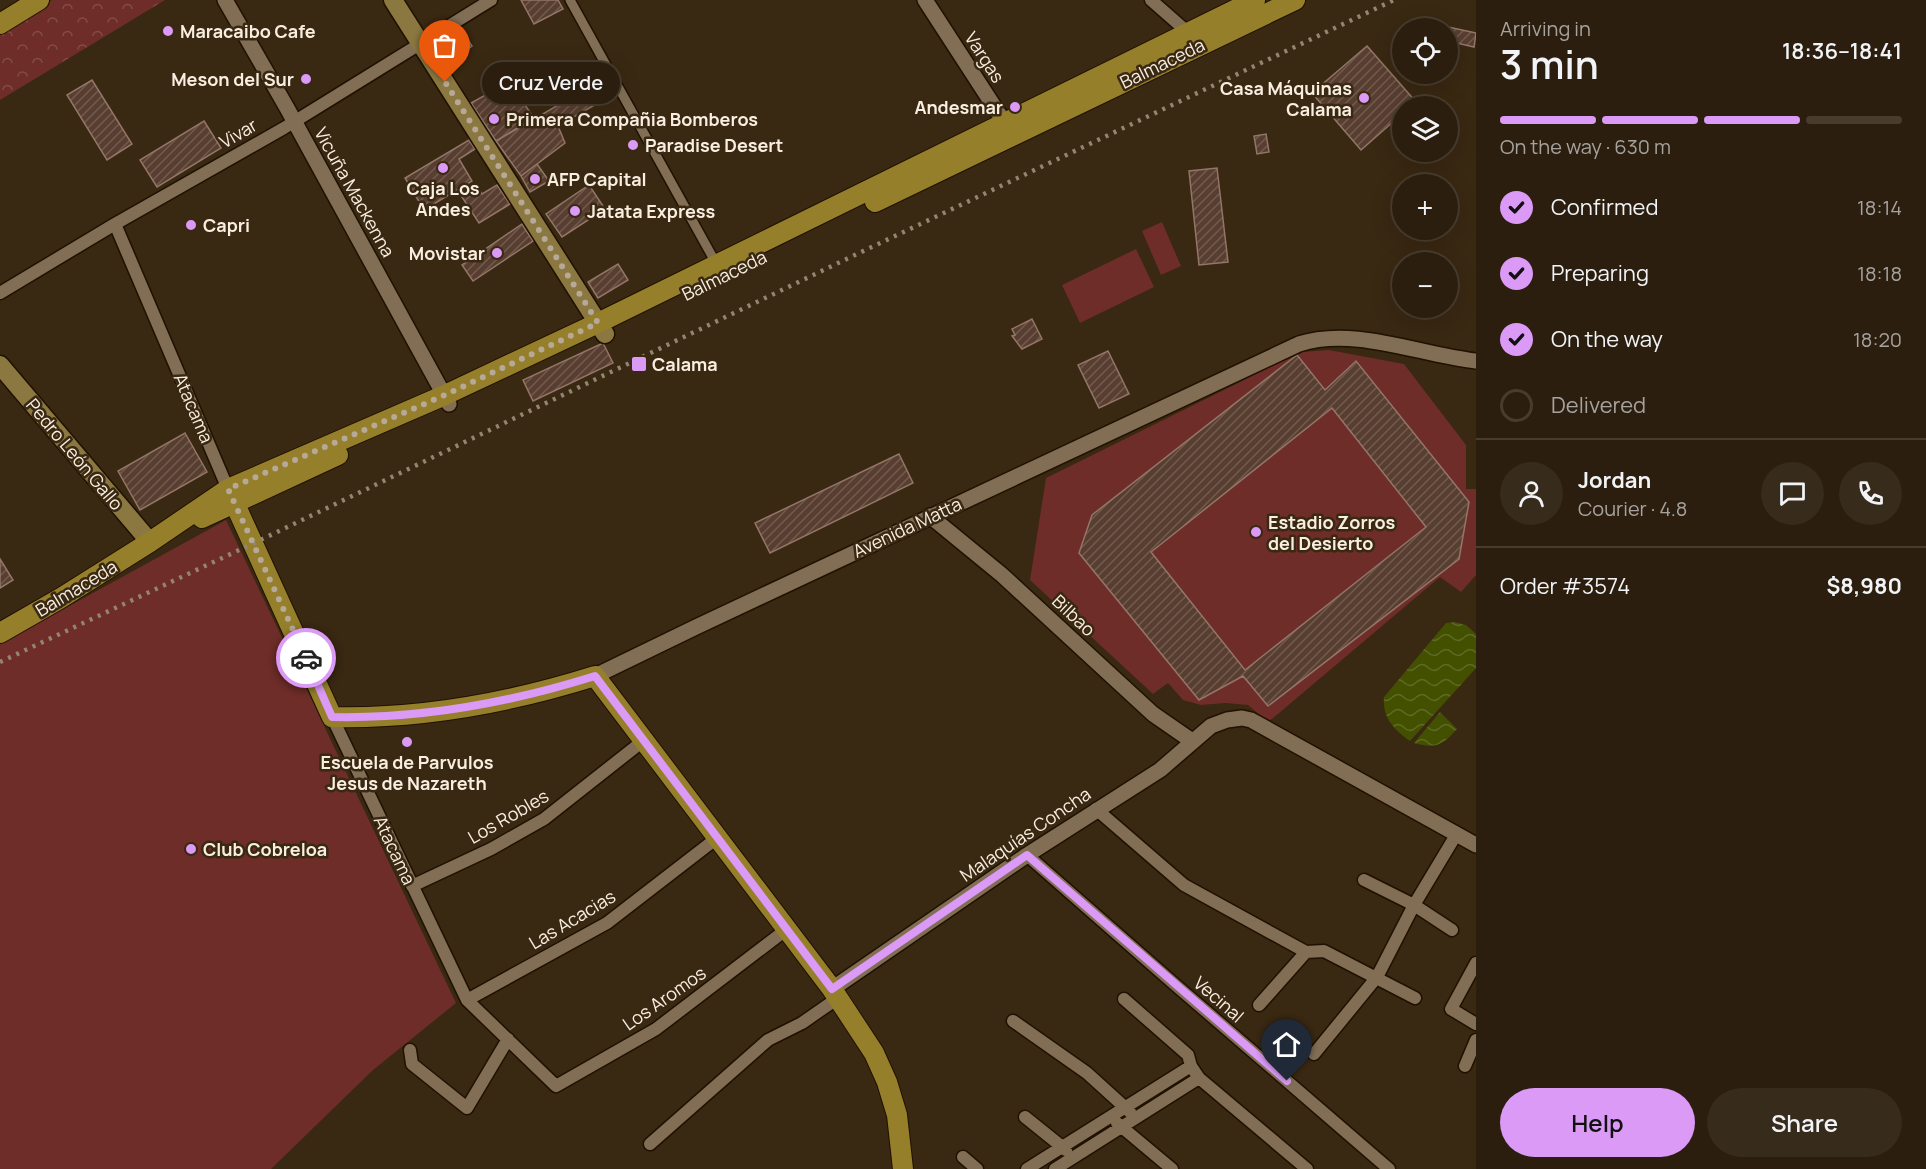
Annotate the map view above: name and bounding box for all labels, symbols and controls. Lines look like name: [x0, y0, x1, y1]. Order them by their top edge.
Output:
text: Arriving in: [1500, 15, 1591, 42]
map controls: [1392, 18, 1458, 318]
button: locate: [1392, 18, 1458, 84]
place label: Maracaibo Cafe: [180, 19, 316, 43]
pin: [419, 20, 470, 82]
marker: Maracaibo Cafe: [161, 24, 175, 38]
street label: Vargas: [960, 27, 1010, 87]
icon: bag: [428, 29, 461, 62]
street label: Balmaceda: [1116, 32, 1208, 94]
text: 18:36–18:41: [1782, 36, 1902, 66]
text: 3 min: [1500, 37, 1599, 91]
callout: Cruz Verde: [481, 61, 619, 103]
place label: Meson del Sur: [171, 67, 294, 91]
text: Cruz Verde: [499, 69, 603, 96]
marker: Meson del Sur: [299, 72, 313, 86]
place label: Casa Máquinas Calama: [1220, 76, 1352, 121]
marker: Casa Máquinas Calama: [1357, 91, 1371, 105]
place label: Andesmar: [914, 95, 1003, 119]
button: layers: [1392, 96, 1458, 162]
marker: Andesmar: [1008, 100, 1022, 114]
place label: Primera Compañia Bomberos: [506, 107, 758, 131]
street label: Vivar: [215, 112, 262, 153]
marker: Primera Compañia Bomberos: [487, 112, 501, 126]
street label: Vicuña Mackenna: [309, 123, 401, 261]
place label: Paradise Desert: [645, 133, 783, 157]
text: On the way · 630 m: [1500, 133, 1671, 160]
marker: Paradise Desert: [626, 138, 640, 152]
marker: Caja Los Andes: [436, 161, 450, 175]
place label: AFP Capital: [547, 167, 647, 191]
marker: AFP Capital: [528, 172, 542, 186]
button: +: [1392, 174, 1458, 240]
place label: Caja Los Andes: [406, 176, 480, 221]
icon: check: [1500, 191, 1533, 224]
text: Confirmed: [1551, 192, 1659, 222]
text: 18:14: [1857, 194, 1902, 221]
place label: Jatata Express: [587, 199, 715, 223]
marker: Jatata Express: [568, 204, 582, 218]
place label: Capri: [203, 213, 250, 237]
marker: Capri: [184, 218, 198, 232]
place label: Movistar: [409, 241, 485, 265]
street label: Balmaceda: [678, 244, 770, 306]
marker: Movistar: [490, 246, 504, 260]
button: −: [1392, 252, 1458, 318]
icon: check: [1500, 257, 1533, 290]
text: Preparing: [1551, 258, 1649, 288]
text: 18:18: [1857, 260, 1902, 287]
icon: check: [1500, 323, 1533, 356]
text: On the way: [1551, 324, 1663, 354]
text: 18:20: [1853, 326, 1902, 353]
place label: Calama: [652, 352, 718, 376]
marker: Calama: [630, 355, 648, 373]
street label: Atacama: [169, 370, 219, 446]
text: Delivered: [1551, 390, 1646, 420]
street label: Pedro León Gallo: [21, 393, 129, 515]
button: person: [1500, 462, 1563, 525]
button: chat: [1761, 462, 1824, 525]
button: phone: [1839, 462, 1902, 525]
text: Jordan: [1578, 465, 1651, 495]
street label: Avenida Matta: [849, 491, 965, 563]
text: Courier · 4.8: [1578, 495, 1687, 522]
place label: Estadio Zorros del Desierto: [1268, 510, 1395, 555]
marker: Estadio Zorros del Desierto: [1249, 525, 1263, 539]
street label: Balmaceda: [31, 554, 121, 622]
text: Order #3574: [1500, 571, 1630, 601]
text: $8,980: [1826, 571, 1902, 601]
street label: Bilbao: [1047, 589, 1101, 641]
courier: [276, 628, 336, 688]
icon: car: [290, 642, 323, 675]
marker: Escuela de Parvulos Jesus de Nazareth: [400, 735, 414, 749]
place label: Escuela de Parvulos Jesus de Nazareth: [320, 750, 494, 795]
street label: Malaquías Concha: [955, 781, 1095, 887]
street label: Los Robles: [463, 783, 553, 849]
street label: Atacama: [369, 812, 421, 888]
place label: Club Cobreloa: [203, 837, 327, 861]
marker: Club Cobreloa: [184, 842, 198, 856]
street label: Las Acacias: [524, 884, 620, 954]
street label: Los Aromos: [618, 961, 710, 1035]
street label: Vecinal: [1189, 971, 1249, 1027]
pin: [1261, 1019, 1312, 1081]
icon: home: [1270, 1028, 1303, 1061]
button: Help: [1500, 1088, 1695, 1157]
button: Share: [1707, 1088, 1902, 1157]

